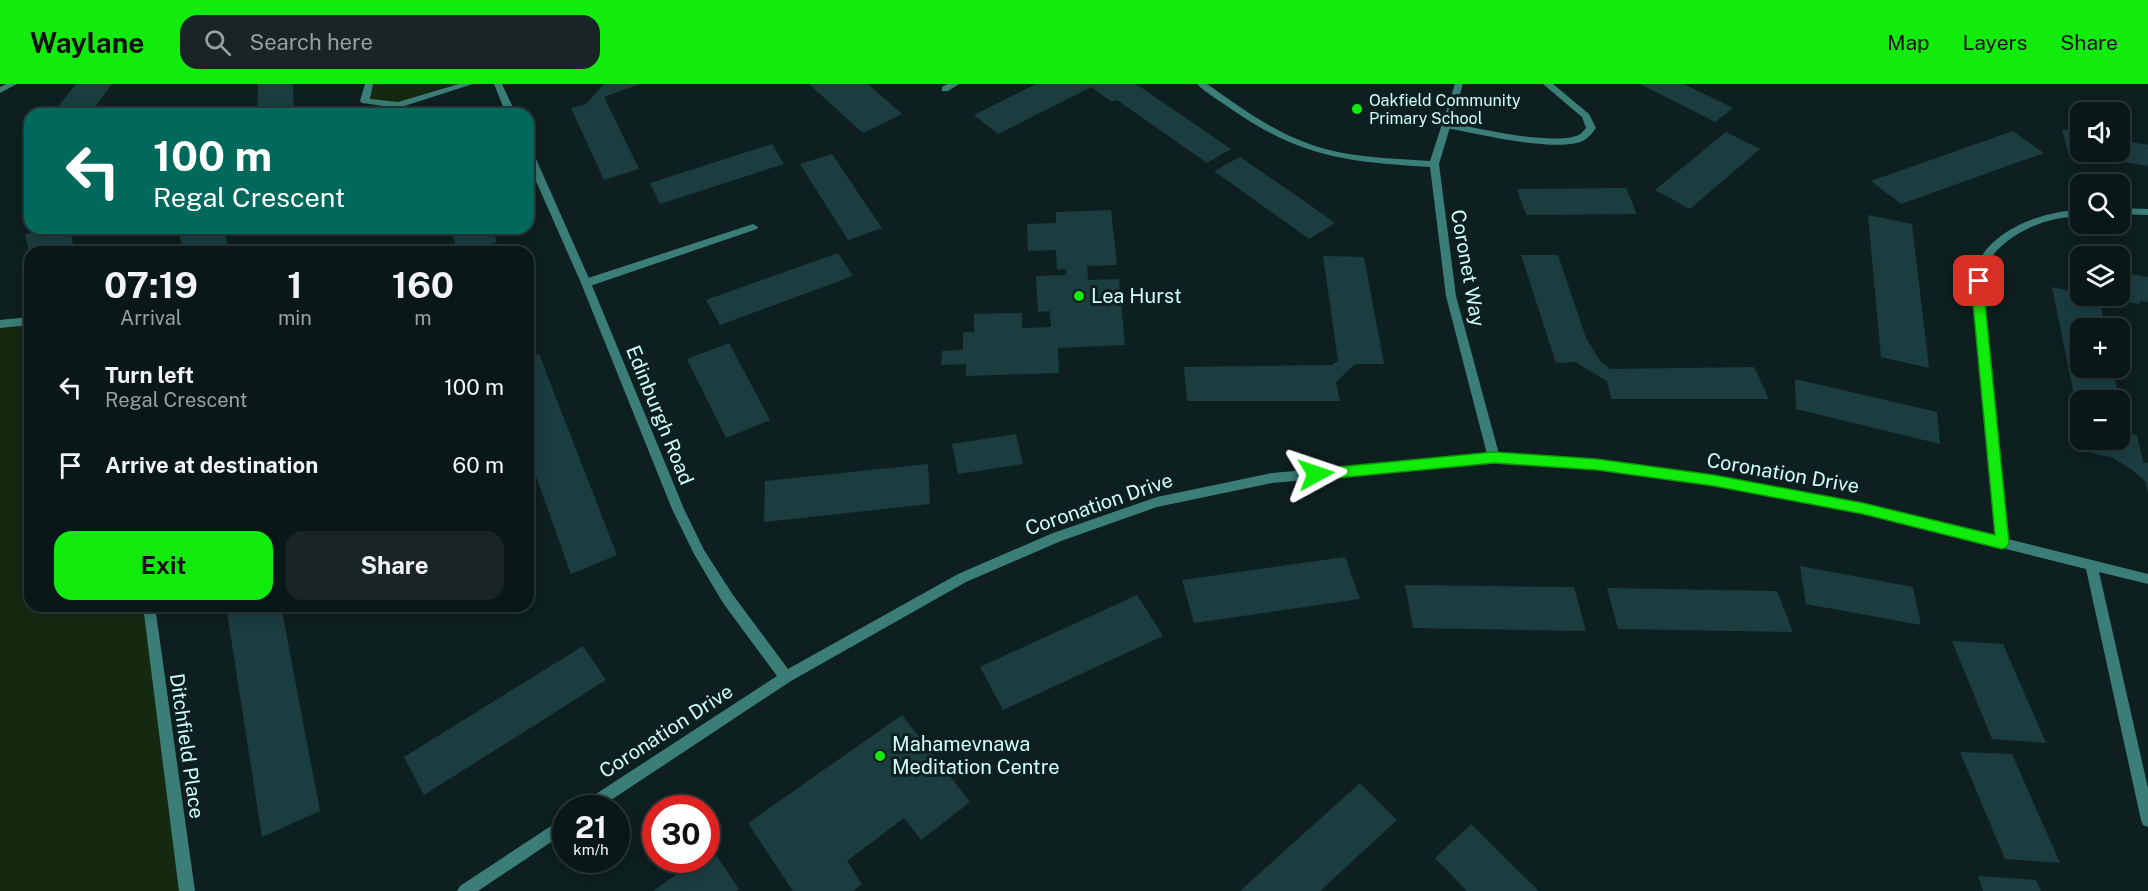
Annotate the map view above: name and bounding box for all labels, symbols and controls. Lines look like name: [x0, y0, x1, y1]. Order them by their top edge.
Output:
search box: [180, 15, 600, 69]
text: Waylane: [30, 26, 144, 59]
icon: search: [201, 26, 234, 59]
text: Search here: [249, 29, 373, 55]
text: Map: [1887, 30, 1930, 55]
text: Layers: [1963, 30, 2027, 55]
text: Share: [2060, 30, 2118, 55]
place label: Oakfield Community Primary School: [1369, 91, 1521, 128]
marker: Oakfield Community Primary School: [1350, 102, 1364, 116]
map controls: [2070, 102, 2130, 450]
button: sound: [2070, 102, 2130, 162]
text: 100 m: [153, 131, 272, 180]
icon: left: [54, 132, 132, 210]
button: search: [2070, 174, 2130, 234]
text: Regal Crescent: [153, 181, 345, 213]
street label: Coronet Way: [1446, 208, 1490, 329]
button: layers: [2070, 246, 2130, 306]
pin: [1953, 255, 2004, 306]
text: 07:19: [104, 264, 198, 306]
text: 1: [287, 264, 303, 306]
text: 160: [392, 264, 454, 306]
icon: arrive: [1962, 264, 1995, 297]
place label: Lea Hurst: [1091, 284, 1182, 308]
marker: Lea Hurst: [1072, 289, 1086, 303]
text: Arrival: [120, 306, 182, 330]
text: min: [278, 306, 312, 330]
text: m: [414, 306, 432, 330]
button: +: [2070, 318, 2130, 378]
street label: Edinburgh Road: [621, 342, 699, 488]
text: Turn left: [105, 362, 194, 388]
icon: left: [54, 371, 87, 404]
text: 100 m: [444, 374, 504, 400]
text: Regal Crescent: [105, 388, 247, 412]
button: −: [2070, 390, 2130, 450]
position arrow: [1284, 442, 1348, 506]
street label: Coronation Drive: [1705, 448, 1861, 498]
icon: arrive: [54, 449, 87, 482]
text: Arrive at destination: [105, 452, 318, 478]
text: 60 m: [453, 452, 504, 478]
street label: Coronation Drive: [1022, 468, 1176, 540]
button: Exit: [54, 531, 273, 600]
button: Share: [285, 531, 504, 600]
street label: Ditchfield Place: [165, 672, 209, 820]
street label: Coronation Drive: [595, 679, 737, 783]
place label: Mahamevnawa Meditation Centre: [892, 732, 1060, 779]
marker: Mahamevnawa Meditation Centre: [873, 749, 887, 763]
speed limit sign: 30: [642, 795, 720, 873]
text: 21: [575, 809, 607, 845]
text: km/h: [573, 841, 609, 858]

